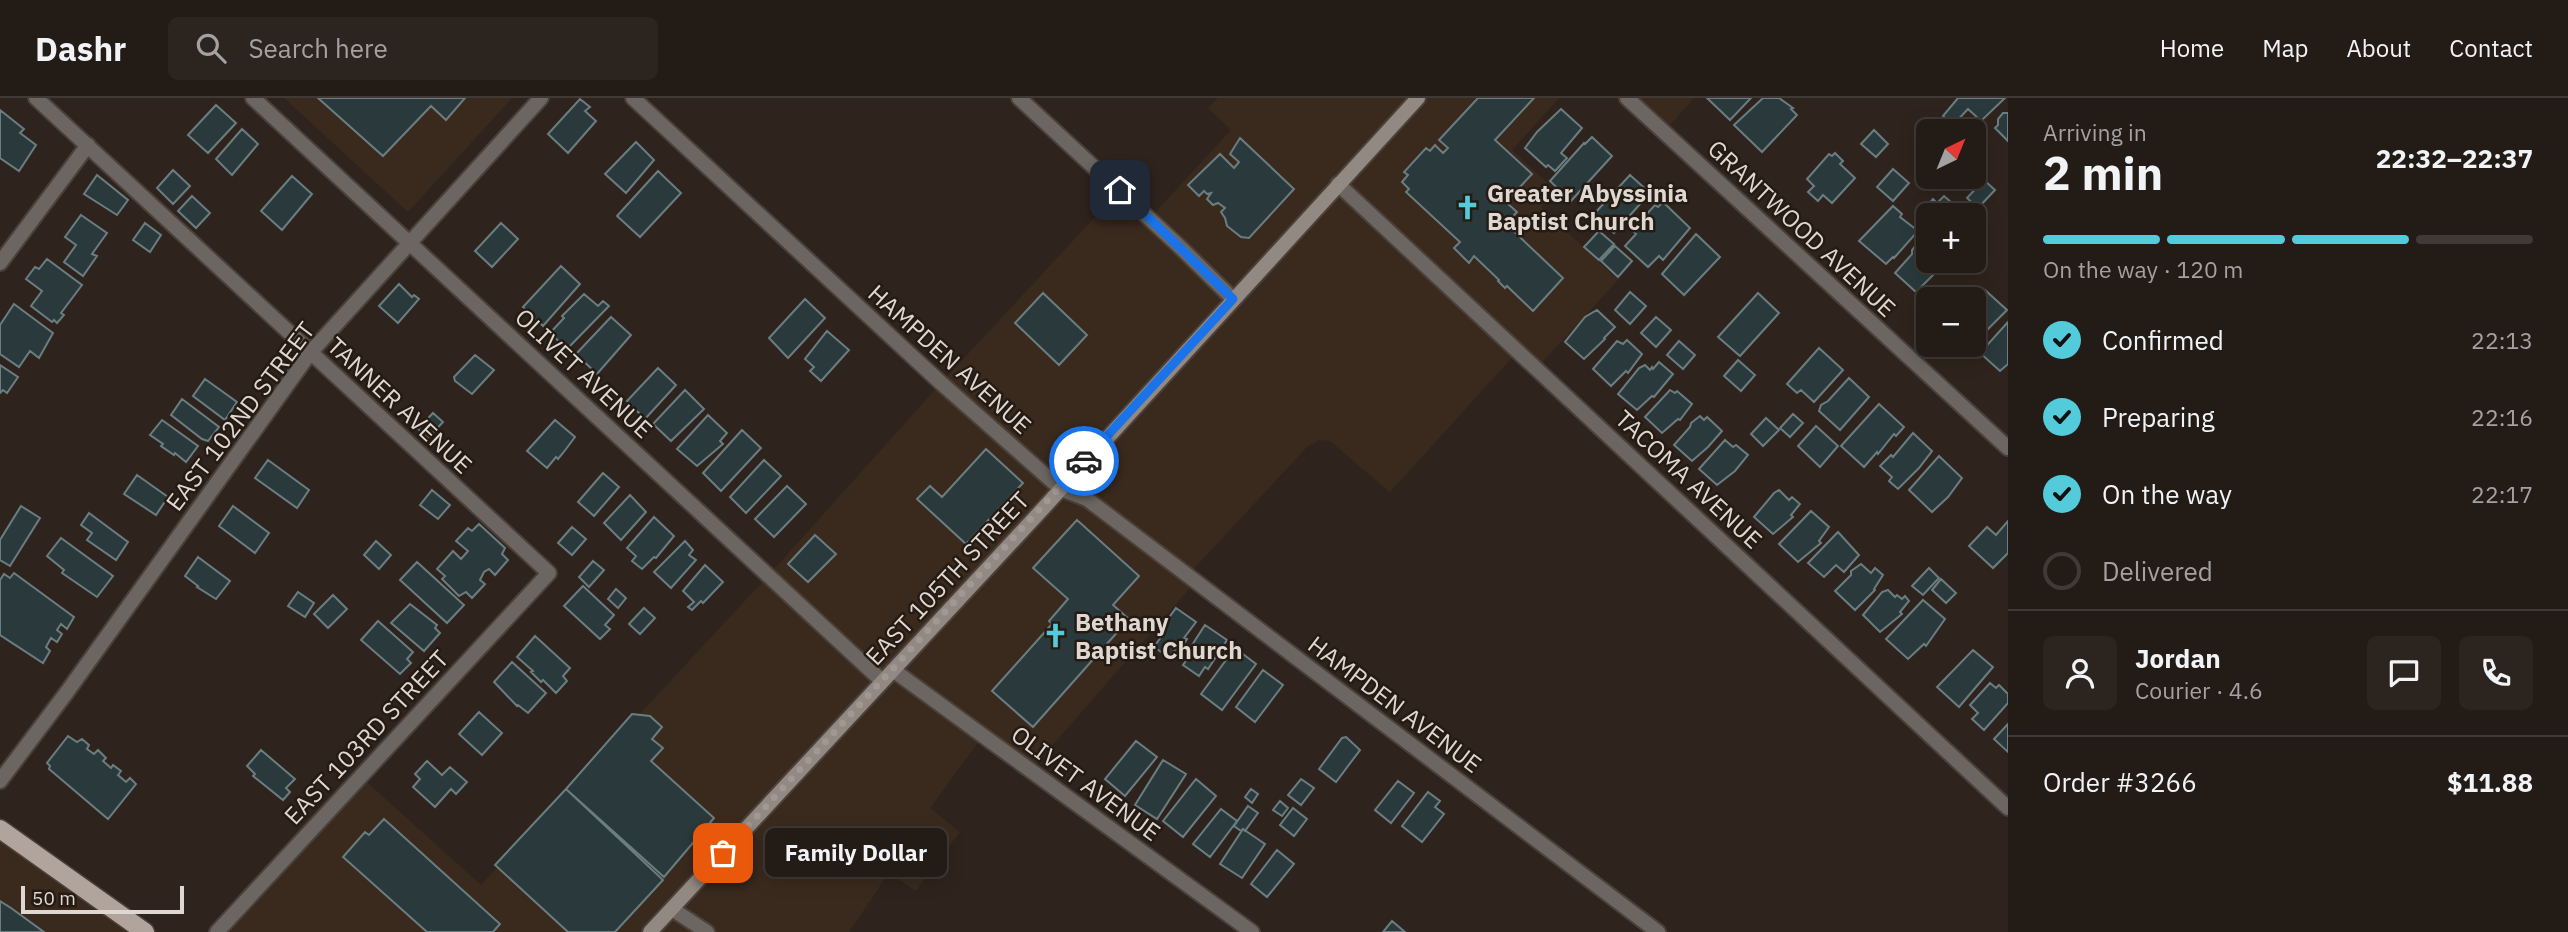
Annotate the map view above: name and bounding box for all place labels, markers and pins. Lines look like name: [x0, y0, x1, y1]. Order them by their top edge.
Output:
pin: [1090, 160, 1150, 220]
place label: Greater Abyssinia Baptist Church: [1487, 177, 1688, 237]
church icon: Greater Abyssinia Baptist Church: [1453, 193, 1481, 221]
place label: Bethany Baptist Church: [1075, 606, 1242, 666]
church icon: Bethany Baptist Church: [1041, 622, 1069, 650]
pin: [693, 823, 753, 883]
callout: Family Dollar: [765, 828, 947, 878]

